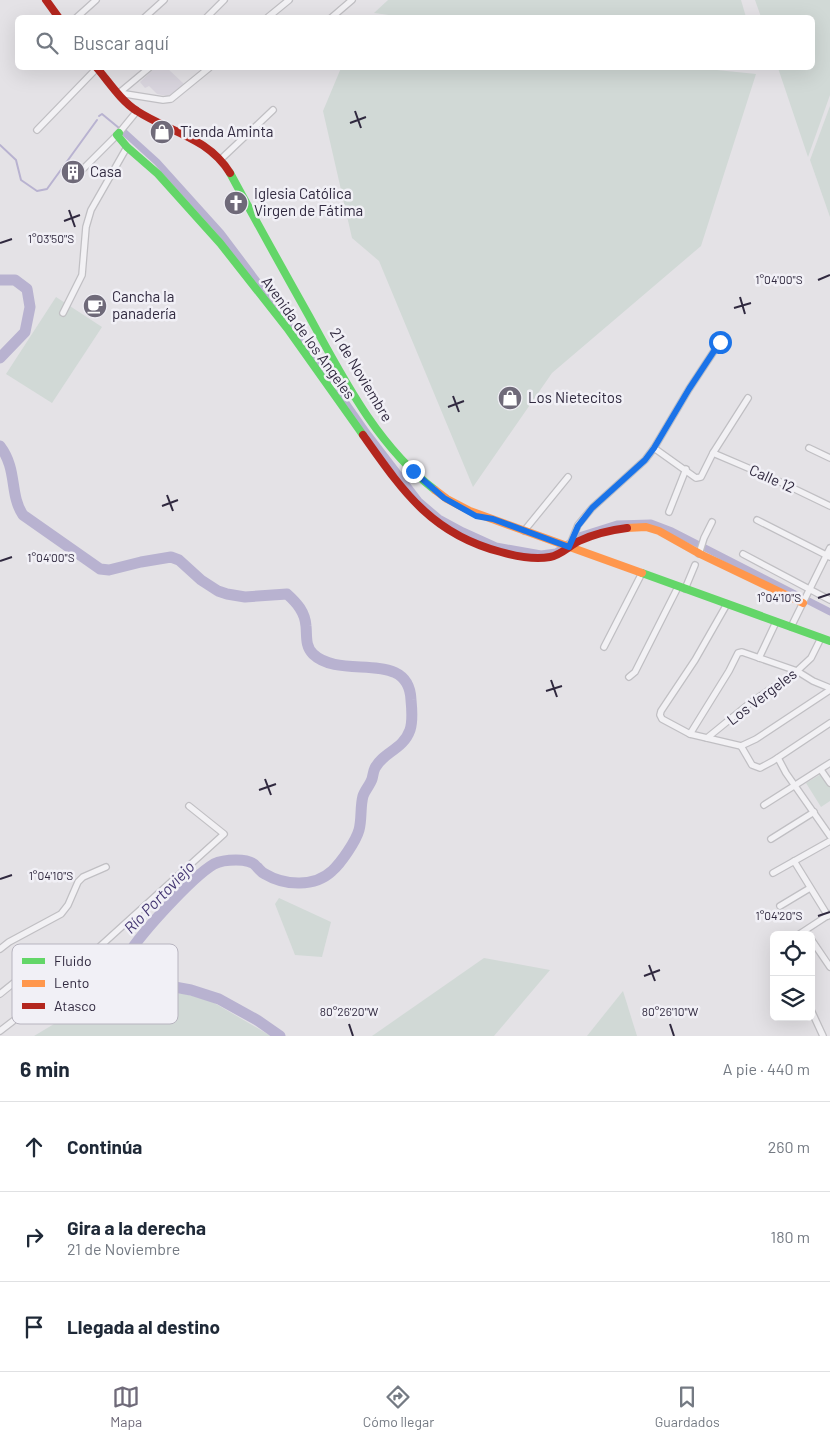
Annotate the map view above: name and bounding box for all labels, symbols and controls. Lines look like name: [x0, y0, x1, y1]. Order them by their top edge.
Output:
search box: [15, 15, 815, 70]
icon: search: [33, 29, 61, 57]
text: Buscar aquí: [73, 31, 169, 54]
shop icon: Tienda Aminta: [149, 119, 175, 145]
place label: Tienda Aminta: [180, 122, 274, 140]
building icon: Casa: [60, 159, 86, 185]
place label: Casa: [90, 162, 122, 180]
place label: Iglesia Católica Virgen de Fátima: [254, 184, 363, 219]
church icon: Iglesia Católica Virgen de Fátima: [223, 190, 249, 216]
text: 1°03'50"S: [28, 231, 74, 245]
text: 1°04'00"S: [755, 272, 803, 286]
street label: Avenida de los Angeles: [258, 273, 359, 402]
place label: Cancha la panadería: [112, 287, 176, 322]
cafe icon: Cancha la panadería: [82, 293, 108, 319]
street label: 21 de Noviembre: [327, 324, 397, 425]
route start: [709, 331, 732, 354]
shop icon: Los Nietecitos: [497, 385, 523, 411]
place label: Los Nietecitos: [528, 388, 622, 406]
route end: [402, 460, 425, 483]
street label: Calle 12: [747, 460, 798, 496]
text: 1°04'00"S: [27, 550, 75, 564]
text: 1°04'10"S: [757, 590, 801, 604]
street label: Los Vergeles: [723, 664, 800, 728]
water label: Río Portoviejo: [119, 857, 198, 937]
text: 1°04'10"S: [29, 868, 73, 882]
text: 1°04'20"S: [756, 908, 802, 922]
map controls: [770, 931, 815, 1021]
button: locate: [770, 931, 815, 976]
legend: [12, 944, 178, 1024]
text: Fluido: [54, 952, 92, 969]
text: Lento: [54, 974, 89, 991]
button: layers: [770, 976, 815, 1021]
text: Atasco: [54, 997, 96, 1014]
text: 80°26'20"W: [320, 1004, 379, 1018]
text: 80°26'10"W: [642, 1004, 699, 1018]
text: 6 min: [20, 1056, 70, 1081]
text: A pie · 440 m: [723, 1059, 810, 1078]
icon: ahead: [20, 1133, 48, 1161]
text: Continúa: [67, 1135, 142, 1158]
text: 260 m: [768, 1137, 810, 1156]
text: Gira a la derecha: [67, 1216, 206, 1239]
icon: right: [20, 1223, 48, 1251]
text: 180 m: [771, 1227, 810, 1246]
text: 21 de Noviembre: [67, 1239, 180, 1258]
icon: arrive: [20, 1313, 48, 1341]
text: Llegada al destino: [67, 1315, 220, 1338]
tab: Mapa: [110, 1383, 142, 1430]
tab: Cómo llegar: [363, 1383, 434, 1430]
tab: Guardados: [655, 1383, 720, 1430]

